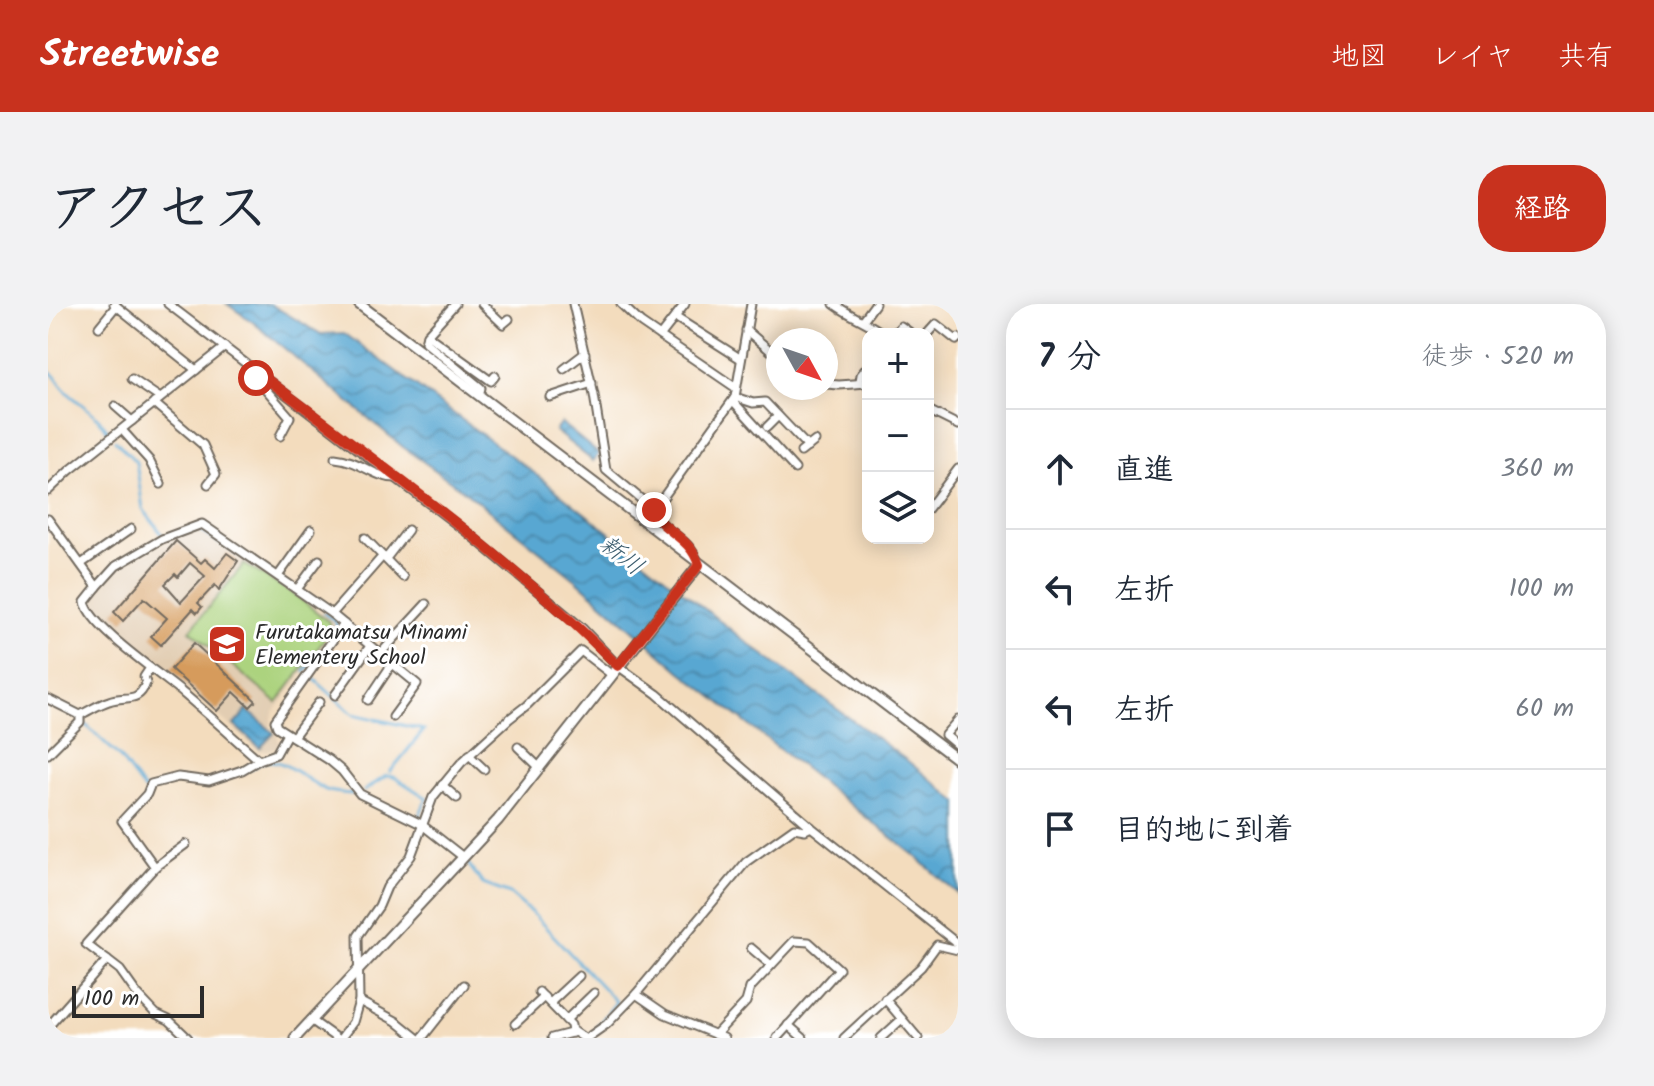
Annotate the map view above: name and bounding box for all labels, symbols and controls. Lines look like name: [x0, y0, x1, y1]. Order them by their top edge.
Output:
text: Streetwise: [40, 26, 219, 86]
text: 地図: [1331, 35, 1387, 80]
text: レイヤ: [1431, 35, 1514, 80]
text: 共有: [1558, 35, 1614, 80]
button: 経路: [1478, 165, 1606, 252]
text: アクセス: [48, 166, 269, 256]
north arrow: [766, 328, 838, 400]
map controls: [862, 328, 934, 544]
button: +: [862, 328, 934, 400]
text: 7 分: [1038, 331, 1101, 385]
text: 徒歩 · 520 m: [1422, 336, 1574, 378]
route start: [238, 360, 274, 396]
button: −: [862, 400, 934, 472]
icon: ahead: [1038, 447, 1082, 491]
text: 直進: [1114, 447, 1174, 495]
text: 360 m: [1501, 448, 1574, 490]
button: layers: [862, 472, 934, 544]
route end: [636, 492, 672, 528]
water label: 新川: [590, 526, 652, 586]
icon: left: [1038, 567, 1082, 611]
text: 左折: [1114, 567, 1174, 615]
text: 100 m: [1509, 568, 1574, 610]
place label: Furutakamatsu Minami Elementery School: [255, 616, 468, 676]
school or university icon: Furutakamatsu Minami Elementery School: [206, 623, 248, 665]
icon: left: [1038, 687, 1082, 731]
text: 左折: [1114, 687, 1174, 735]
text: 60 m: [1515, 688, 1574, 730]
icon: arrive: [1038, 807, 1082, 851]
text: 目的地に到着: [1114, 807, 1294, 855]
scale bar: [72, 982, 204, 1018]
text: 100 m: [84, 982, 139, 1017]

